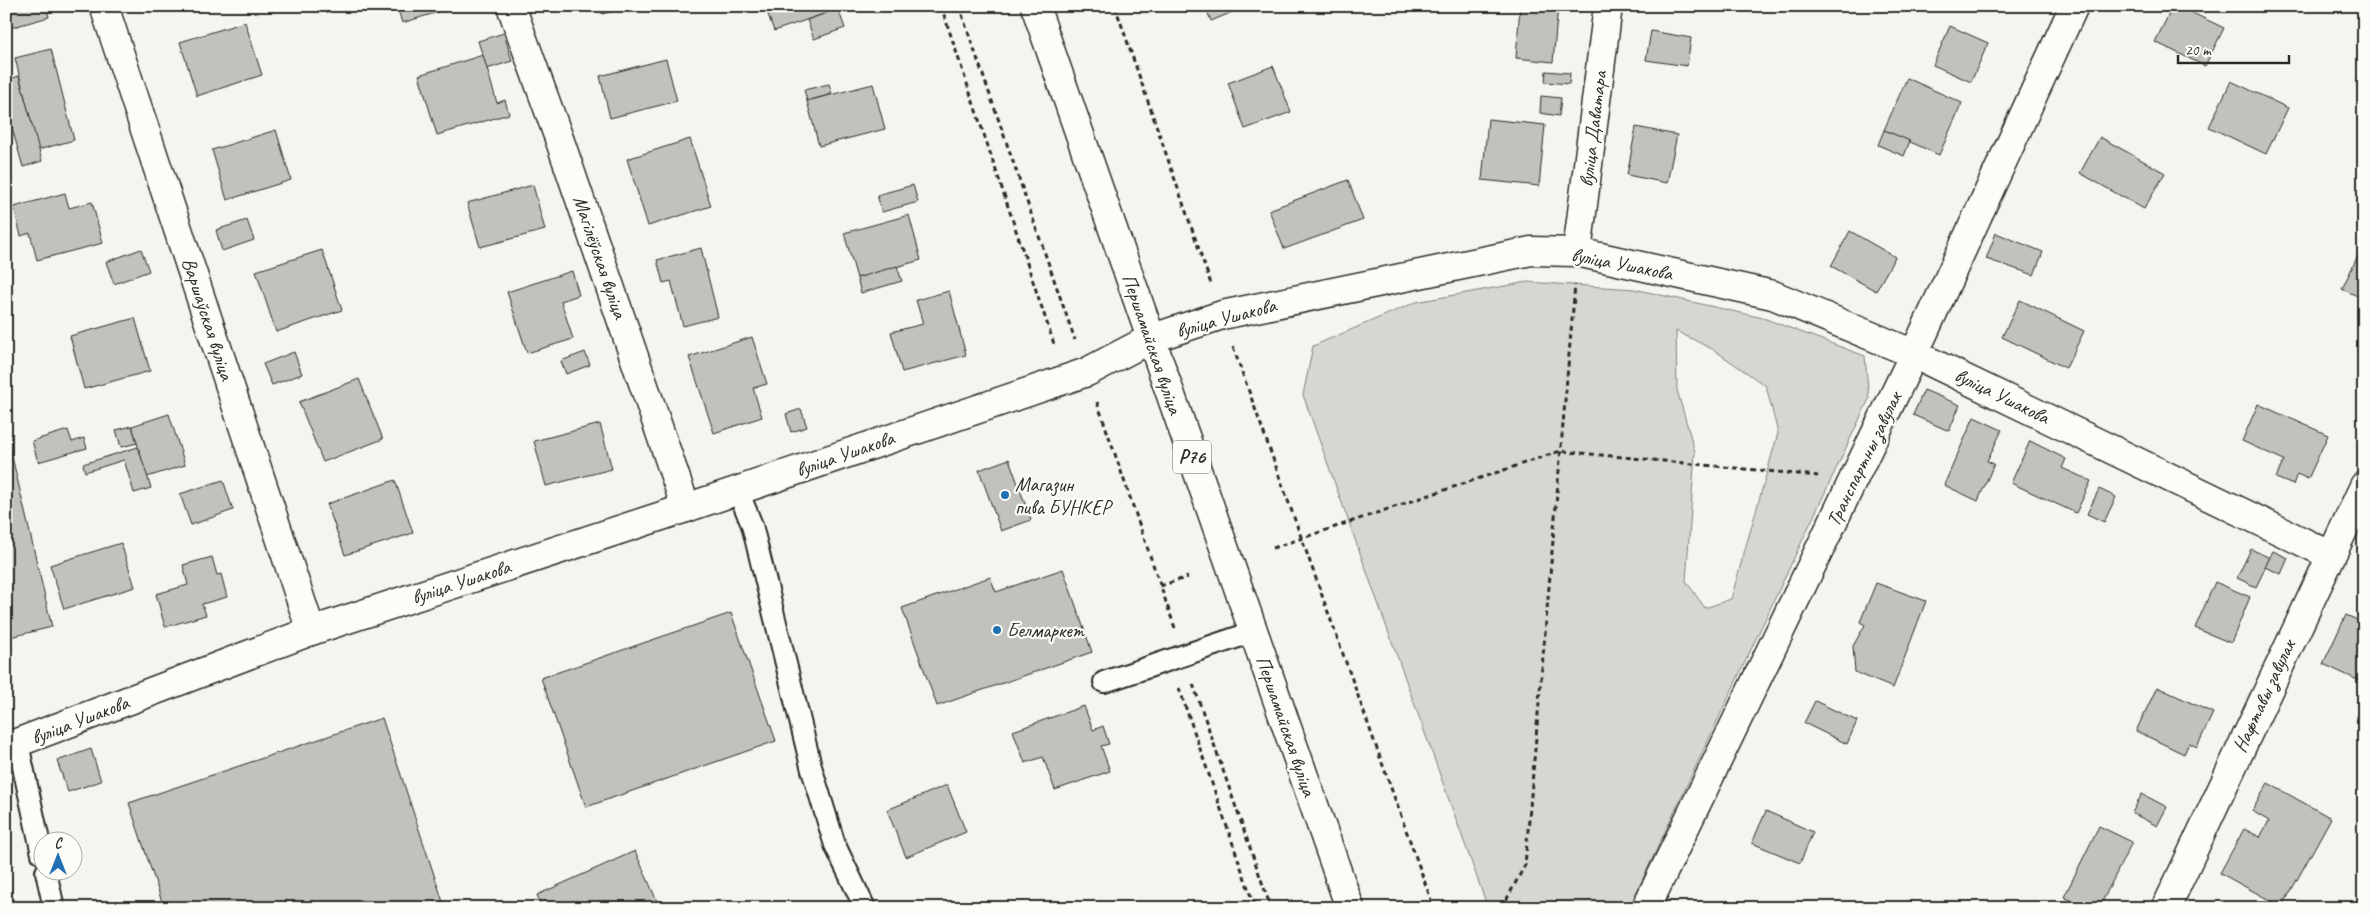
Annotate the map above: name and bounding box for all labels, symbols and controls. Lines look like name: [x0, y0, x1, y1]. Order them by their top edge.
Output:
scale bar: [2178, 32, 2289, 64]
text: 20 m: [2185, 41, 2212, 60]
street label: вуліца Даватара: [1574, 68, 1613, 188]
street label: Магілёўская вуліца: [567, 192, 633, 323]
street label: вуліца Ушакова: [1569, 242, 1676, 286]
street label: Варшаўская вуліца: [176, 255, 240, 385]
street label: Першамайская вуліца: [1116, 271, 1188, 419]
street label: вуліца Ушакова: [1173, 292, 1280, 343]
street label: вуліца Ушакова: [1951, 362, 2055, 430]
street label: Транспартны завулак: [1821, 386, 1909, 531]
street label: вуліца Ушакова: [793, 425, 899, 482]
road number: Р76: [1173, 441, 1211, 474]
place label: Магазин пива БУНКЕР: [1015, 472, 1113, 520]
marker: Магазин пива БУНКЕР: [999, 489, 1011, 501]
street label: вуліца Ушакова: [408, 554, 515, 610]
place label: Белмаркет: [1007, 618, 1086, 643]
marker: Белмаркет: [991, 624, 1003, 636]
street label: Нафтавы завулак: [2227, 634, 2303, 757]
street label: Першамайская вуліца: [1250, 653, 1322, 801]
street label: вуліца Ушакова: [28, 690, 133, 750]
north arrow: [32, 832, 82, 882]
text: С: [55, 835, 64, 852]

